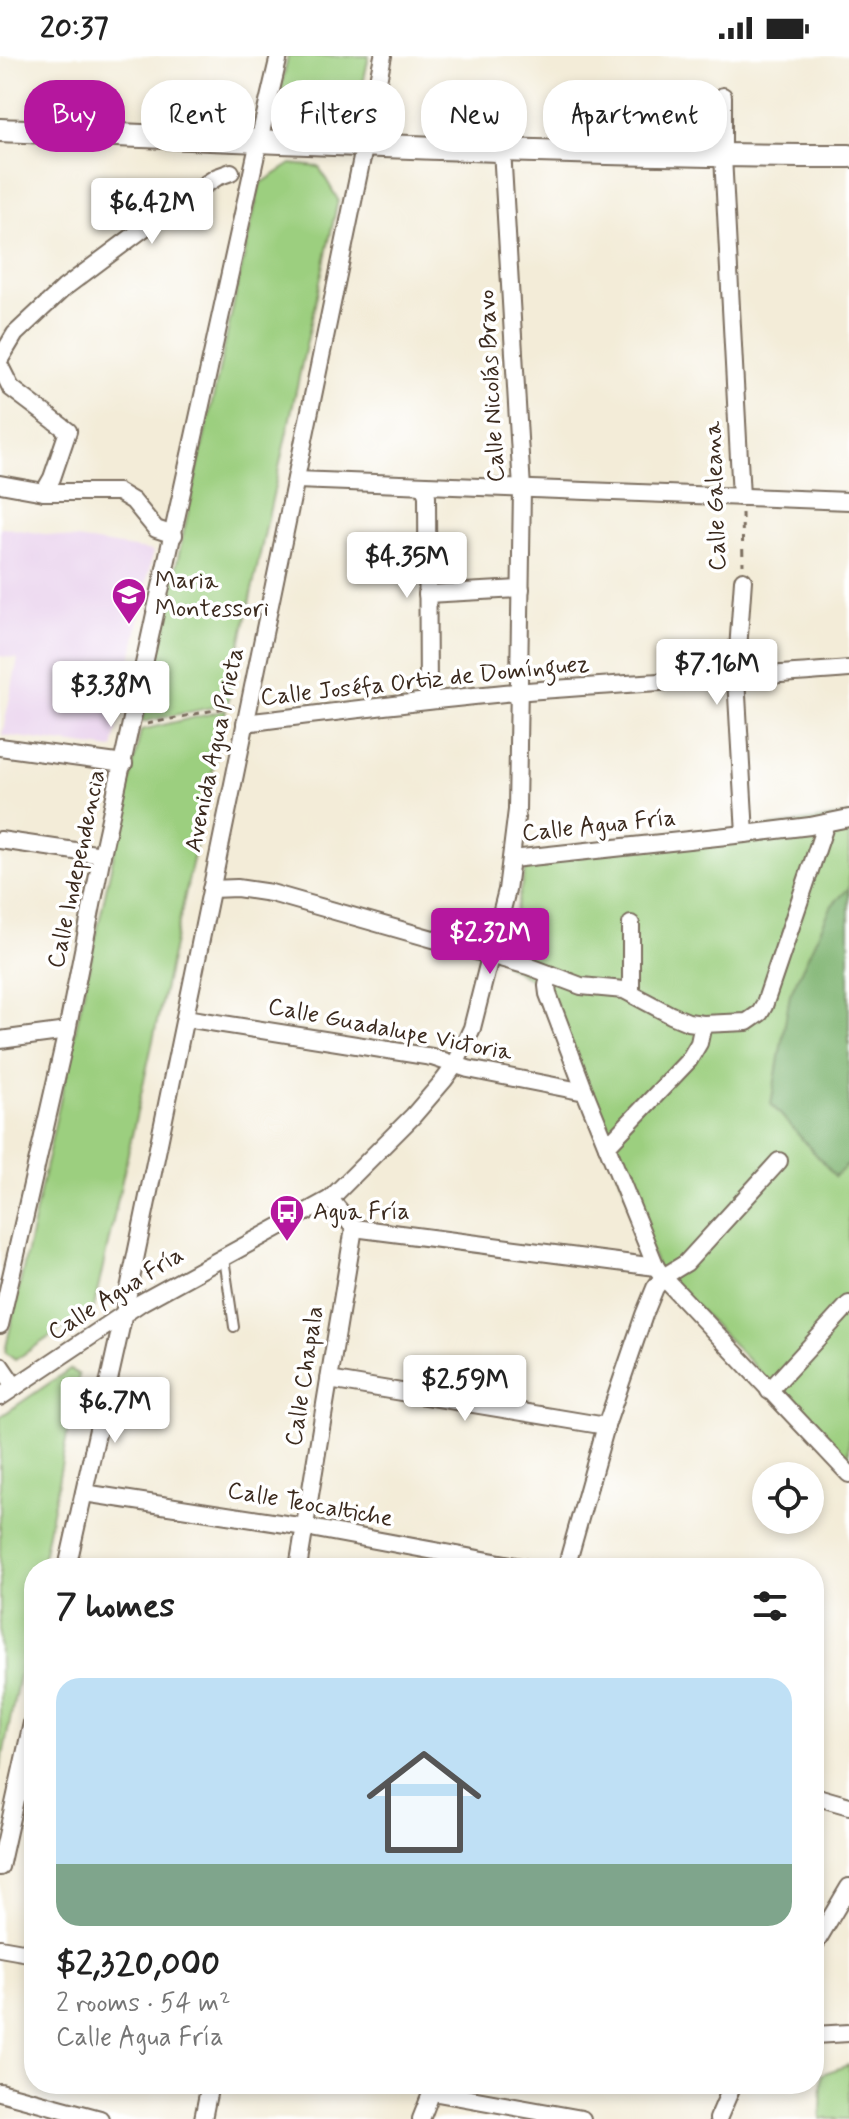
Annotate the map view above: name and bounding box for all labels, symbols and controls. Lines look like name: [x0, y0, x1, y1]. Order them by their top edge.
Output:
text: 20:37: [40, 9, 109, 48]
chip: Buy: [24, 80, 125, 152]
chip: Rent: [141, 80, 255, 152]
chip: Filters: [271, 80, 405, 152]
chip: New: [421, 80, 527, 152]
chip: Apartment: [543, 80, 727, 152]
pin: $6.42M: [87, 178, 217, 246]
text: $6.42M: [109, 187, 195, 221]
street label: Calle Nicolás Bravo: [471, 289, 513, 483]
street label: Calle Galeana: [698, 420, 734, 572]
pin: $4.35M: [342, 532, 472, 600]
text: $4.35M: [365, 541, 449, 575]
place label: Maria Montessori: [155, 566, 269, 625]
school or university icon: Maria Montessori: [110, 576, 148, 626]
pin: $7.16M: [652, 639, 782, 707]
street label: Avenida Agua Prieta: [178, 645, 252, 855]
street label: Calle Joséfa Ortiz de Domínguez: [259, 648, 591, 717]
text: $7.16M: [674, 648, 760, 682]
pin: $3.38M: [46, 661, 176, 729]
text: $3.38M: [70, 670, 152, 704]
street label: Calle Independencia: [41, 767, 113, 971]
street label: Calle Agua Fría: [520, 803, 678, 849]
pin: $2.32M: [425, 908, 555, 976]
text: $2.32M: [449, 917, 531, 951]
street label: Calle Guadalupe Victoria: [265, 991, 515, 1069]
bus stop icon: Agua Fría: [268, 1193, 306, 1243]
place label: Agua Fría: [313, 1197, 410, 1228]
street label: Calle Agua Fría: [42, 1240, 190, 1348]
street label: Calle Chapala: [279, 1304, 331, 1448]
pin: $2.59M: [400, 1355, 530, 1423]
text: $2.59M: [421, 1364, 509, 1398]
pin: $6.7M: [59, 1377, 171, 1445]
text: $6.7M: [79, 1386, 151, 1420]
map controls: [752, 1462, 824, 1534]
button: locate: [752, 1462, 824, 1534]
street label: Calle Teocaltiche: [225, 1475, 395, 1535]
text: 7 homes: [56, 1584, 175, 1629]
icon: filters: [748, 1584, 792, 1628]
icon: home: [352, 1730, 496, 1874]
text: $2,320,000: [56, 1942, 220, 1987]
text: 2 rooms · 54 m²: [56, 1987, 231, 2021]
text: Calle Agua Fría: [56, 2021, 224, 2055]

